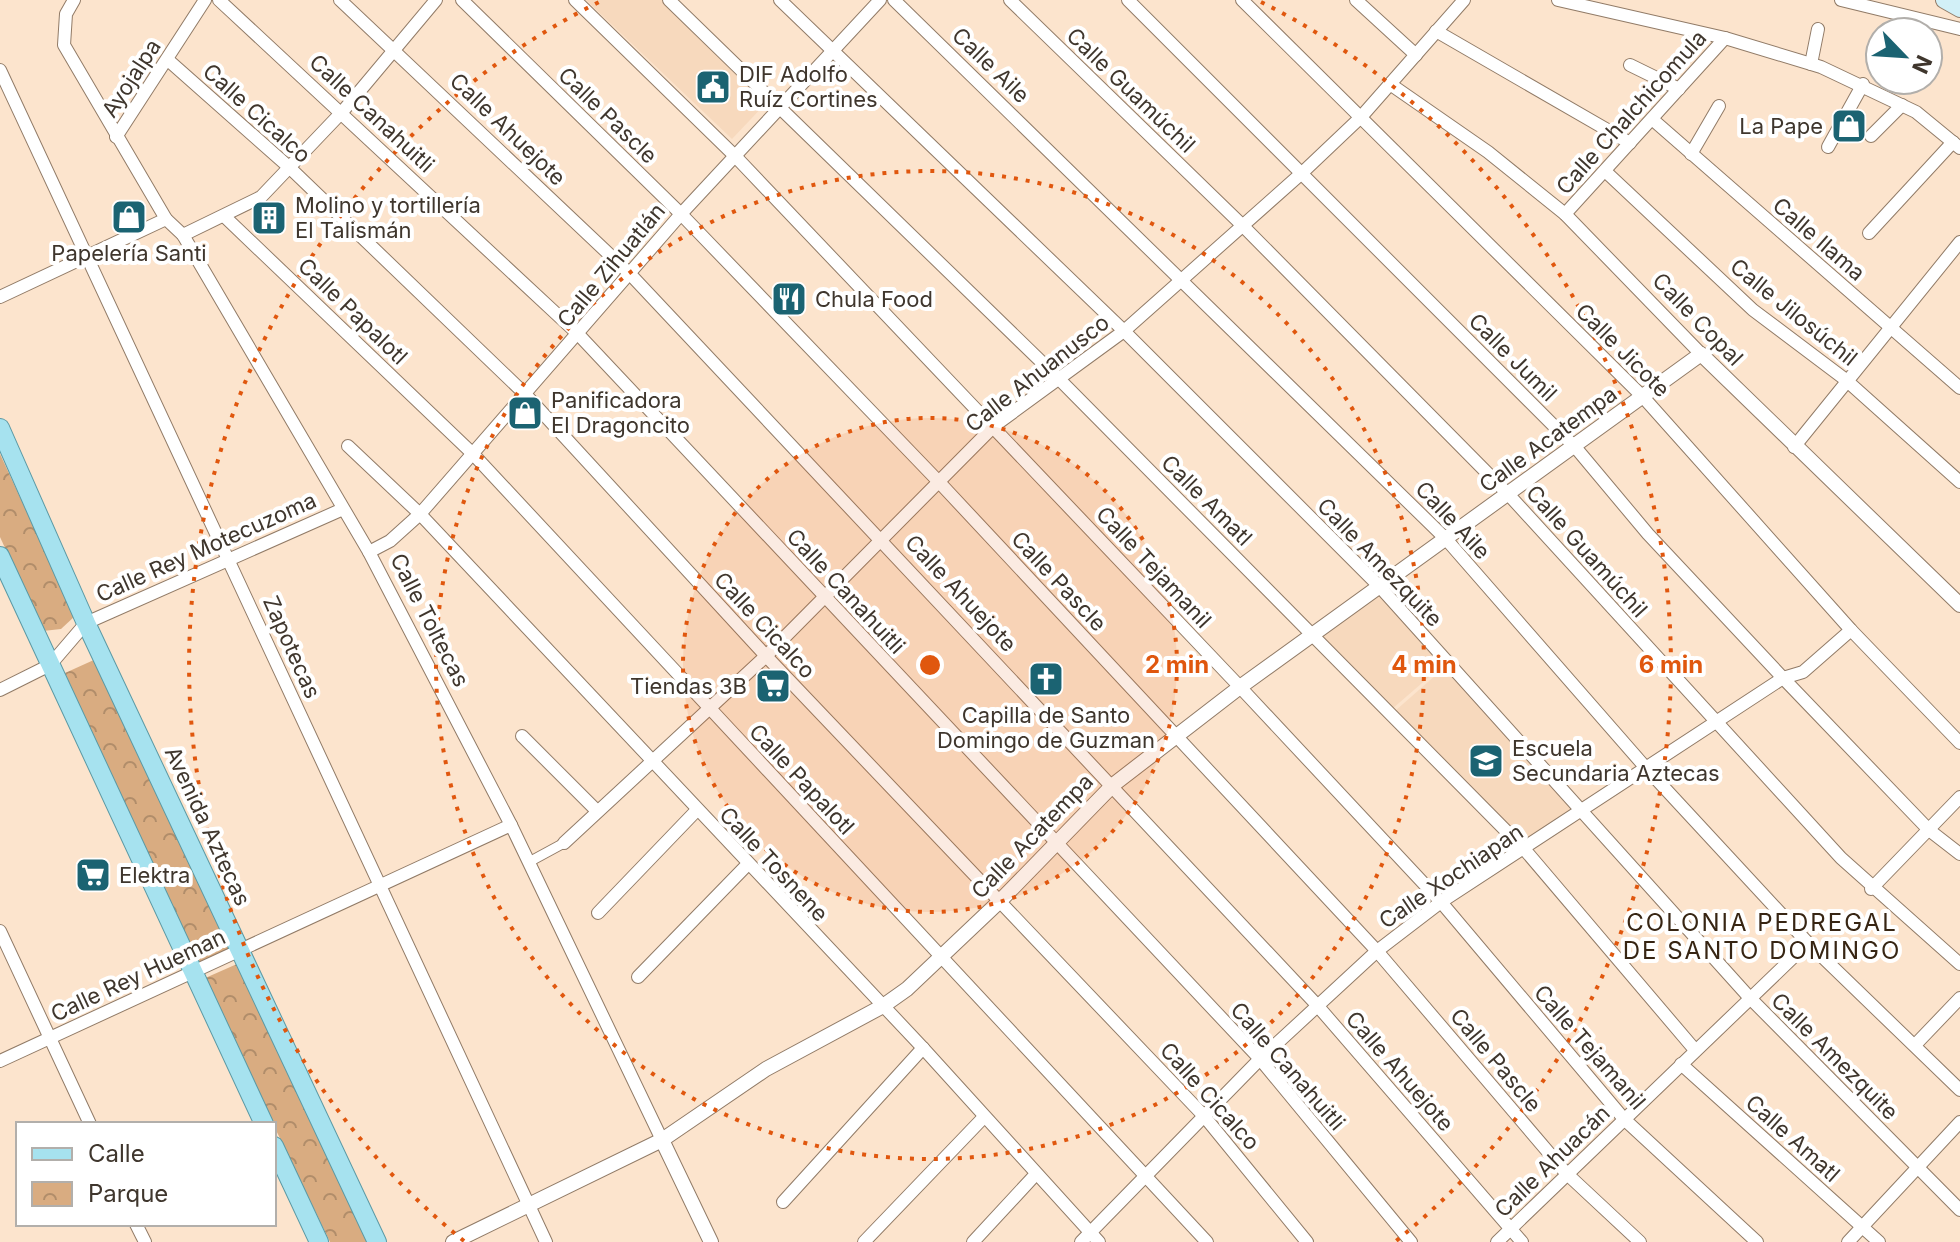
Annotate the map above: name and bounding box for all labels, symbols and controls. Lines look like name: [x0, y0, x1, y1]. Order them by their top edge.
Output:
north arrow: [1864, 16, 1944, 96]
street label: Calle Aile: [947, 22, 1035, 108]
street label: Calle Guamúchil: [1061, 22, 1201, 158]
street label: Calle Chalchicomula: [1551, 25, 1711, 199]
street label: Ayojalpa: [96, 34, 166, 122]
street label: Calle Canahuitli: [304, 49, 440, 177]
text: N: [1907, 51, 1937, 78]
street label: Calle Cicalco: [198, 58, 316, 168]
place label: DIF Adolfo Ruíz Cortines: [739, 61, 878, 112]
street label: Calle Pascle: [553, 62, 663, 168]
street label: Calle Ahuejote: [445, 67, 571, 191]
public building icon: DIF Adolfo Ruíz Cortines: [694, 68, 732, 106]
shop icon: La Pape: [1830, 107, 1868, 145]
place label: La Pape: [1739, 113, 1823, 139]
place label: Molino y tortillería El Talismán: [295, 192, 481, 243]
street label: Calle Ilama: [1768, 192, 1870, 286]
shop icon: Papelería Santi: [110, 198, 148, 236]
street label: Calle Zihuatlán: [552, 198, 670, 332]
building icon: Molino y tortillería El Talismán: [250, 199, 288, 237]
place label: Papelería Santi: [51, 240, 207, 266]
street label: Calle Papalotl: [293, 252, 413, 370]
street label: Calle Jilosúchil: [1725, 253, 1863, 371]
street label: Calle Copal: [1647, 267, 1749, 371]
restaurant icon: Chula Food: [770, 280, 808, 318]
place label: Chula Food: [815, 286, 933, 312]
street label: Calle Jicote: [1571, 298, 1675, 402]
street label: Calle Jumil: [1464, 308, 1562, 406]
street label: Calle Ahuanusco: [960, 309, 1114, 437]
street label: Calle Acatempa: [1474, 380, 1622, 498]
place label: Panificadora El Dragoncito: [551, 387, 690, 438]
shop icon: Panificadora El Dragoncito: [506, 394, 544, 432]
street label: Calle Amatl: [1156, 449, 1258, 551]
street label: Calle Aile: [1410, 476, 1496, 564]
street label: Calle Guamúchil: [1521, 480, 1653, 622]
street label: Calle Rey Motecuzoma: [92, 487, 320, 607]
street label: Calle Amezquite: [1312, 492, 1448, 632]
street label: Calle Tejamanil: [1091, 501, 1217, 633]
street label: Calle Canahuitli: [782, 523, 910, 659]
street label: Calle Pascle: [1006, 526, 1112, 636]
street label: Calle Ahuejote: [900, 529, 1022, 657]
street label: Calle Toltecas: [385, 549, 475, 691]
street label: Calle Cicalco: [709, 567, 821, 683]
street label: Zapotecas: [258, 592, 326, 702]
text: 2 min: [1145, 650, 1209, 679]
text: 4 min: [1391, 650, 1457, 679]
text: 6 min: [1639, 650, 1703, 679]
centre of rings: [916, 651, 944, 679]
church icon: Capilla de Santo Domingo de Guzman: [1027, 660, 1065, 698]
supermarket icon: Tiendas 3B: [754, 667, 792, 705]
place label: Tiendas 3B: [630, 673, 747, 699]
place label: Capilla de Santo Domingo de Guzman: [937, 702, 1155, 753]
street label: Calle Papalotl: [744, 718, 860, 840]
place label: Escuela Secundaria Aztecas: [1512, 735, 1720, 786]
street label: Avenida Aztecas: [160, 742, 256, 910]
school or university icon: Escuela Secundaria Aztecas: [1467, 742, 1505, 780]
street label: Calle Acatempa: [966, 768, 1098, 904]
street label: Calle Tosnene: [714, 801, 834, 927]
street label: Calle Xochiapan: [1374, 818, 1528, 934]
supermarket icon: Elektra: [74, 856, 112, 894]
place label: Elektra: [119, 862, 190, 888]
district label: COLONIA PEDREGAL DE SANTO DOMINGO: [1623, 908, 1901, 965]
street label: Calle Rey Hueman: [47, 923, 229, 1027]
street label: Calle Tejamanil: [1529, 979, 1651, 1115]
street label: Calle Amezquite: [1766, 987, 1904, 1125]
street label: Calle Canahuitli: [1225, 997, 1351, 1135]
street label: Calle Pascle: [1445, 1003, 1547, 1117]
street label: Calle Ahuejote: [1341, 1006, 1459, 1136]
street label: Calle Cicalco: [1155, 1037, 1265, 1155]
street label: Calle Amatl: [1741, 1089, 1845, 1187]
street label: Calle Ahuacán: [1489, 1100, 1615, 1222]
legend: [16, 1122, 276, 1226]
text: Calle: [88, 1139, 145, 1168]
text: Parque: [88, 1179, 168, 1208]

